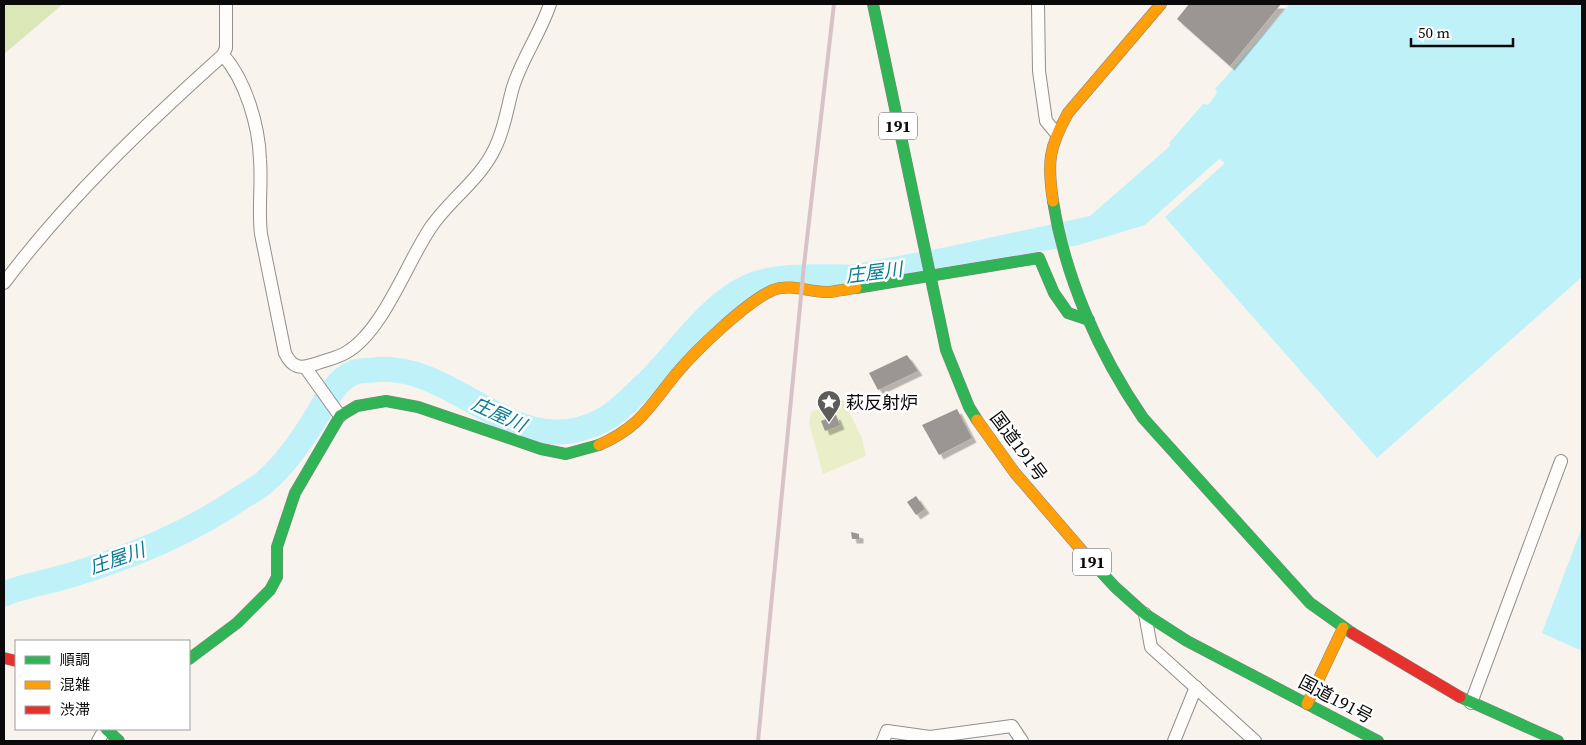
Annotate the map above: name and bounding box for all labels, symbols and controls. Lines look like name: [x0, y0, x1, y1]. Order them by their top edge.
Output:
scale bar: [1411, 15, 1514, 47]
text: 50 m: [1418, 22, 1450, 43]
road number: 191: [879, 112, 917, 140]
water label: 庄屋川: [844, 255, 906, 288]
place icon: 萩反射炉: [816, 389, 842, 423]
water label: 庄屋川: [468, 390, 532, 439]
place label: 萩反射炉: [846, 390, 918, 415]
street label: 国道191号: [985, 406, 1053, 486]
water label: 庄屋川: [86, 536, 150, 580]
road number: 191: [1073, 548, 1111, 576]
legend: [15, 640, 190, 730]
text: 順調: [60, 649, 90, 670]
street label: 国道191号: [1294, 669, 1378, 729]
text: 混雑: [60, 674, 90, 695]
text: 渋滞: [60, 699, 90, 720]

